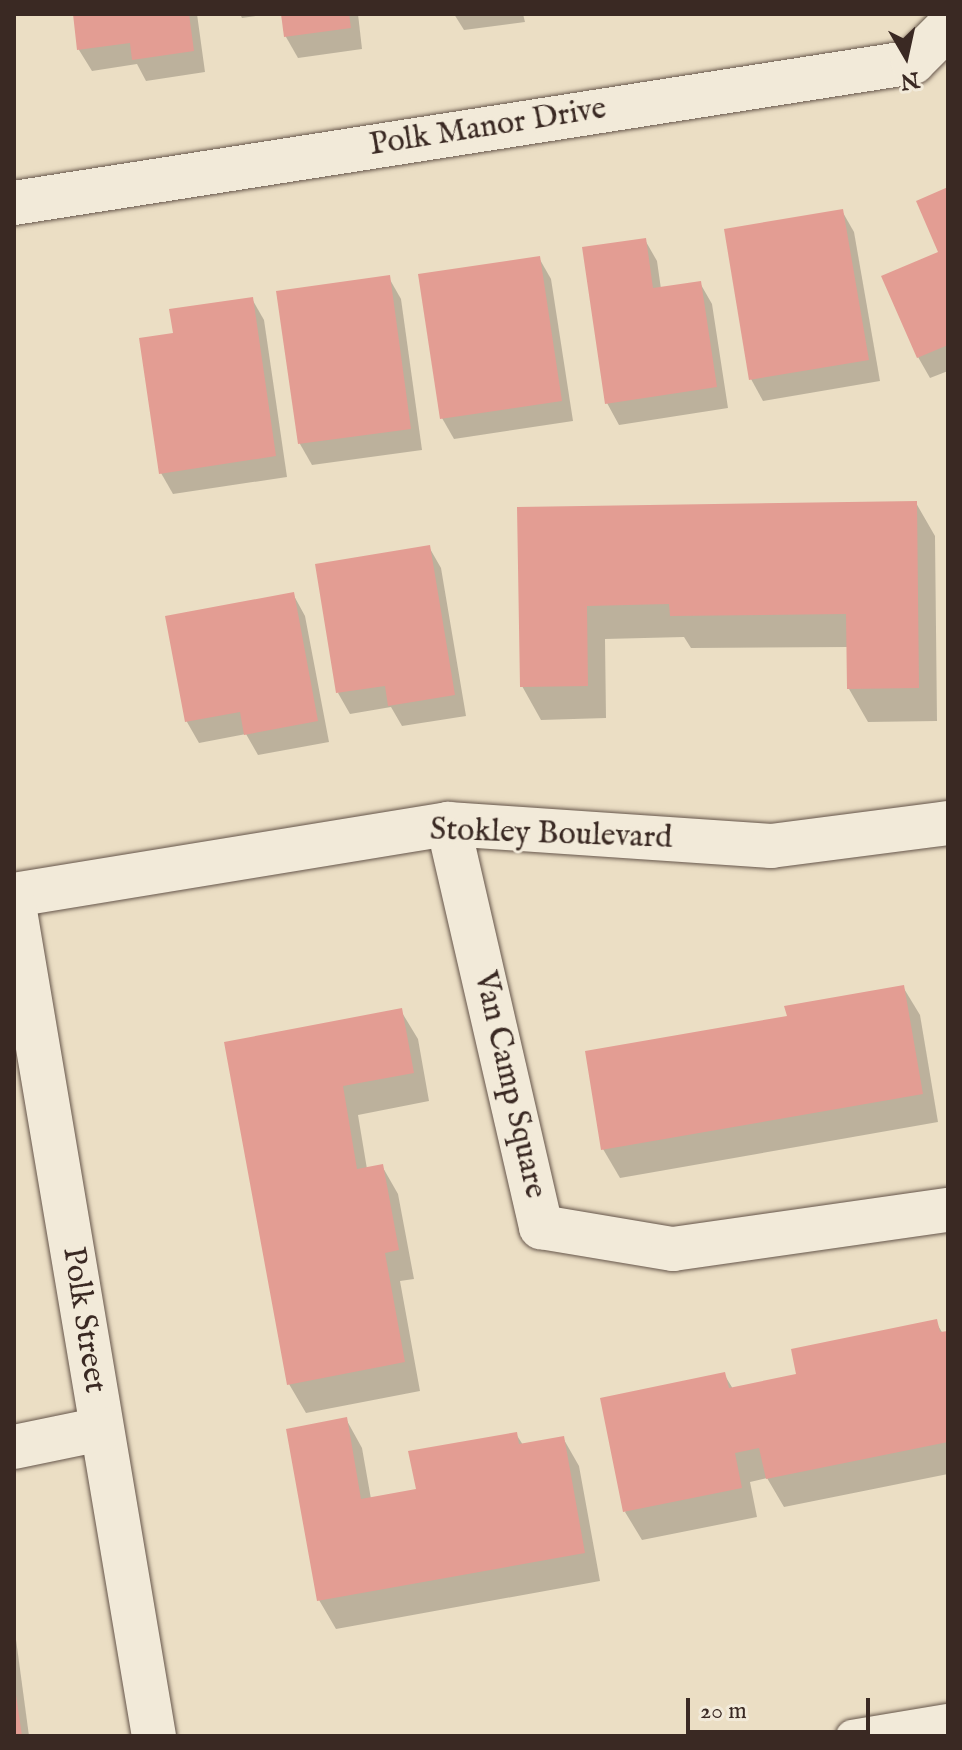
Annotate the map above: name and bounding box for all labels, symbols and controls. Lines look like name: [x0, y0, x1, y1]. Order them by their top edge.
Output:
north arrow: [866, 16, 946, 96]
text: N: [898, 64, 921, 95]
street label: Polk Manor Drive: [367, 90, 609, 166]
street label: Stokley Boulevard: [429, 812, 673, 858]
street label: Van Camp Square: [464, 968, 554, 1202]
street label: Polk Street: [53, 1244, 113, 1396]
scale bar: [690, 1682, 874, 1732]
text: 20 m: [700, 1696, 747, 1727]

